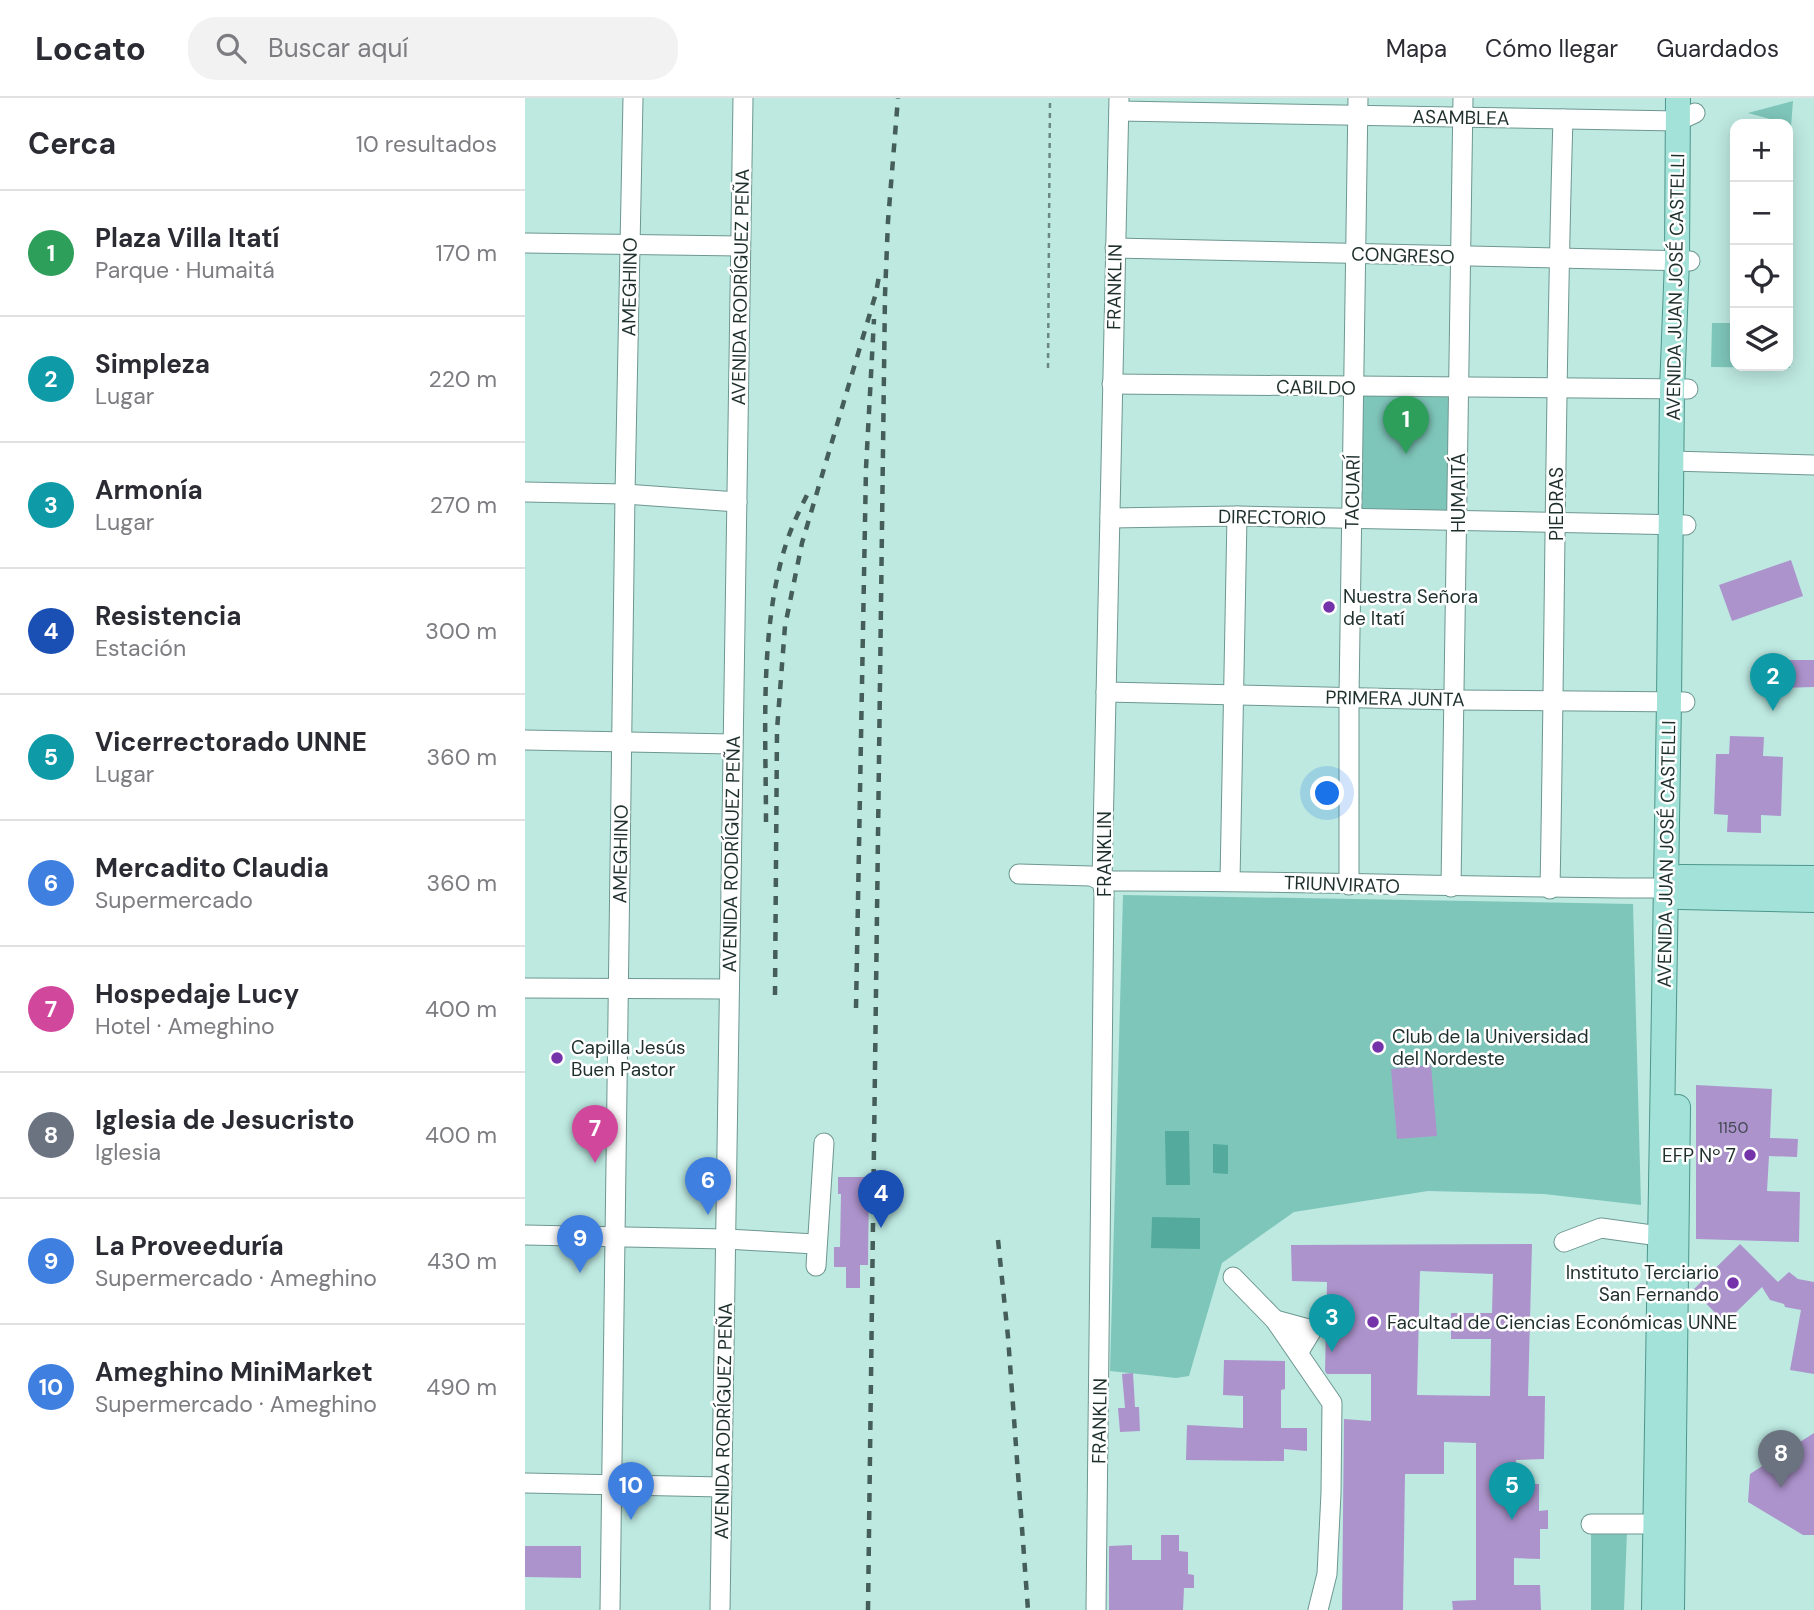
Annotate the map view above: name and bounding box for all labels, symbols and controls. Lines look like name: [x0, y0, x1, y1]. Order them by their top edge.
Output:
search box: [188, 17, 678, 80]
text: Locato: [35, 27, 146, 70]
icon: search: [212, 29, 250, 67]
text: Buscar aquí: [268, 31, 408, 65]
text: Mapa: [1386, 33, 1447, 64]
text: Cómo llegar: [1485, 33, 1618, 64]
text: Guardados: [1656, 33, 1779, 64]
street label: ASAMBLEA: [1412, 104, 1510, 131]
map controls: [1730, 119, 1793, 371]
button: +: [1730, 119, 1793, 182]
text: Cerca: [28, 124, 116, 163]
text: 10 resultados: [356, 129, 497, 159]
street label: AVENIDA JUAN JOSÉ CASTELLI: [1661, 153, 1690, 421]
street label: AVENIDA RODRÍGUEZ PEÑA: [726, 168, 755, 406]
button: −: [1730, 182, 1793, 245]
text: Plaza Villa Itatí: [95, 221, 280, 255]
street label: AMEGHINO: [616, 237, 643, 337]
text: 1: [47, 238, 55, 268]
text: 170 m: [436, 238, 497, 268]
street label: CONGRESO: [1351, 241, 1455, 270]
street label: FRANKLIN: [1101, 244, 1128, 330]
button: locate: [1730, 245, 1793, 308]
text: Parque · Humaitá: [95, 255, 275, 285]
button: layers: [1730, 308, 1793, 371]
text: Simpleza: [95, 347, 210, 381]
text: 2: [44, 364, 58, 394]
text: 220 m: [428, 364, 497, 394]
street label: CABILDO: [1276, 374, 1356, 401]
text: Lugar: [95, 381, 154, 411]
pin: 1: [1383, 396, 1429, 454]
street label: HUMAITÁ: [1446, 453, 1471, 533]
street label: TACUARÍ: [1339, 454, 1366, 530]
street label: PIEDRAS: [1544, 467, 1569, 541]
text: Armonía: [95, 473, 203, 507]
text: 3: [44, 490, 58, 520]
text: 270 m: [430, 490, 497, 520]
street label: DIRECTORIO: [1218, 504, 1326, 531]
text: Lugar: [95, 507, 154, 537]
place label: Nuestra Señora de Itatí: [1343, 584, 1478, 631]
text: Resistencia: [95, 599, 241, 633]
marker: Nuestra Señora de Itatí: [1321, 599, 1337, 615]
text: 4: [44, 616, 58, 646]
text: 300 m: [425, 616, 497, 646]
text: Estación: [95, 633, 186, 663]
pin: 2: [1750, 653, 1796, 711]
street label: PRIMERA JUNTA: [1325, 685, 1465, 712]
street label: AVENIDA JUAN JOSÉ CASTELLI: [1652, 720, 1681, 988]
text: Vicerrectorado UNNE: [95, 725, 367, 759]
street label: AVENIDA RODRÍGUEZ PEÑA: [717, 735, 746, 973]
text: 5: [44, 742, 58, 772]
text: 360 m: [427, 742, 497, 772]
text: Lugar: [95, 759, 154, 789]
your location: [1310, 776, 1344, 810]
street label: AMEGHINO: [607, 804, 634, 904]
street label: FRANKLIN: [1092, 811, 1117, 897]
text: Mercadito Claudia: [95, 851, 329, 885]
text: 6: [44, 868, 58, 898]
text: 360 m: [427, 868, 497, 898]
street label: TRIUNVIRATO: [1283, 870, 1400, 899]
text: Supermercado: [95, 885, 253, 915]
text: Hospedaje Lucy: [95, 977, 299, 1011]
text: 7: [45, 994, 57, 1024]
text: 400 m: [425, 994, 497, 1024]
text: Hotel · Ameghino: [95, 1011, 275, 1041]
place label: Club de la Universidad del Nordeste: [1392, 1024, 1589, 1071]
place label: Capilla Jesús Buen Pastor: [571, 1035, 686, 1082]
marker: Club de la Universidad del Nordeste: [1370, 1039, 1386, 1055]
marker: Capilla Jesús Buen Pastor: [549, 1050, 565, 1066]
text: Iglesia de Jesucristo: [95, 1103, 355, 1137]
pin: 7: [572, 1105, 618, 1163]
house number: 1150: [1718, 1117, 1748, 1138]
text: 8: [44, 1120, 58, 1150]
text: 400 m: [425, 1120, 497, 1150]
text: Iglesia: [95, 1137, 161, 1167]
place label: EFP Nº 7: [1662, 1143, 1736, 1168]
marker: EFP Nº 7: [1742, 1147, 1758, 1163]
pin: 6: [685, 1157, 731, 1215]
pin: 4: [858, 1170, 904, 1228]
pin: 9: [557, 1215, 603, 1273]
text: La Proveeduría: [95, 1229, 284, 1263]
text: 9: [44, 1246, 58, 1276]
text: 430 m: [427, 1246, 497, 1276]
place label: Instituto Terciario San Fernando: [1566, 1260, 1719, 1307]
text: Supermercado · Ameghino: [95, 1263, 377, 1293]
marker: Instituto Terciario San Fernando: [1725, 1275, 1741, 1291]
pin: 3: [1309, 1294, 1355, 1352]
street label: AVENIDA RODRÍGUEZ PEÑA: [709, 1302, 738, 1540]
place label: Facultad de Ciencias Económicas UNNE: [1387, 1310, 1737, 1335]
marker: Facultad de Ciencias Económicas UNNE: [1365, 1314, 1381, 1330]
text: Ameghino MiniMarket: [95, 1355, 373, 1389]
text: 10: [39, 1372, 63, 1402]
text: 490 m: [426, 1372, 497, 1402]
street label: FRANKLIN: [1086, 1378, 1113, 1464]
text: Supermercado · Ameghino: [95, 1389, 377, 1419]
pin: 8: [1758, 1430, 1804, 1488]
pin: 10: [608, 1462, 654, 1520]
pin: 5: [1489, 1462, 1535, 1520]

